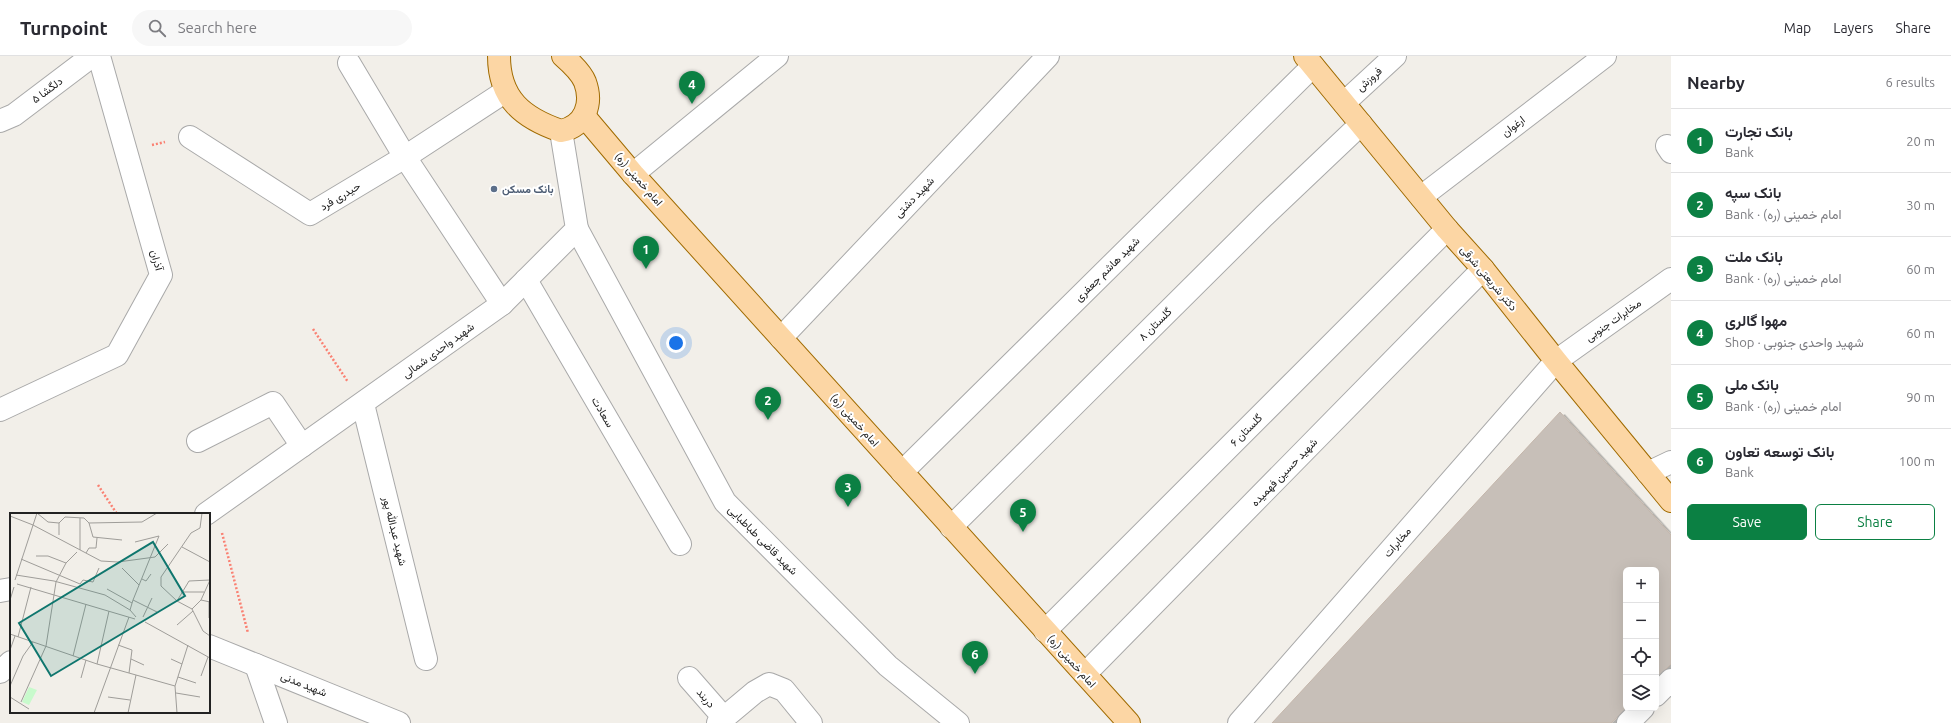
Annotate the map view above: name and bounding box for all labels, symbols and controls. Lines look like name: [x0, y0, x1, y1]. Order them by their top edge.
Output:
search box: [132, 10, 412, 46]
text: Turnpoint: [20, 17, 108, 39]
icon: search: [146, 17, 168, 39]
text: Search here: [178, 19, 257, 36]
text: Map: [1784, 20, 1811, 36]
text: Layers: [1833, 20, 1873, 36]
text: Share: [1895, 20, 1931, 36]
street label: فروزش: [1354, 65, 1385, 94]
pin: 4: [679, 71, 705, 104]
text: Nearby: [1687, 73, 1745, 92]
street label: دلگشا ۵: [29, 75, 65, 105]
text: 6 results: [1885, 75, 1935, 89]
street label: ارغوان: [1499, 113, 1528, 140]
text: بانک تجارت: [1725, 123, 1793, 140]
text: 1: [1696, 134, 1704, 148]
text: 20 m: [1906, 134, 1935, 148]
text: Bank: [1725, 145, 1754, 159]
street label: امام خمینی (ره): [611, 150, 665, 209]
street label: شهید دشتی: [892, 174, 937, 220]
street label: حیدری فرد: [318, 179, 363, 214]
place label: بانک مسکن: [502, 183, 554, 196]
marker: بانک مسکن: [489, 184, 499, 194]
text: بانک سپه: [1725, 184, 1781, 201]
text: 2: [1696, 198, 1704, 212]
text: 30 m: [1906, 198, 1935, 212]
text: Bank · امام خمینی (ره): [1725, 207, 1842, 221]
street label: شهيد هاشم جعفری: [1072, 234, 1143, 305]
pin: 1: [633, 236, 659, 269]
street label: دکتر شریعتی شرقی: [1457, 243, 1520, 314]
street label: آذران: [148, 248, 166, 273]
text: بانک ملت: [1725, 248, 1783, 265]
text: 3: [1696, 262, 1704, 276]
text: 60 m: [1906, 262, 1935, 276]
text: Bank · امام خمینی (ره): [1725, 271, 1842, 285]
street label: مخابرات جنوبی: [1583, 296, 1644, 344]
street label: گلستان ۸: [1136, 305, 1174, 343]
text: مهوا گالری: [1725, 312, 1787, 329]
street label: شهید واحدی شمالی: [400, 320, 477, 381]
text: 4: [1696, 326, 1704, 340]
text: 60 m: [1906, 326, 1935, 340]
your location: [666, 333, 686, 353]
text: Shop · شهید واحدی جنوبی: [1725, 335, 1864, 349]
text: بانک ملی: [1725, 376, 1779, 393]
pin: 2: [755, 387, 781, 420]
text: 5: [1696, 390, 1704, 404]
text: 90 m: [1906, 390, 1935, 404]
street label: امام خمینی (ره): [827, 391, 882, 450]
street label: سعادت: [590, 395, 617, 429]
text: Bank · امام خمینی (ره): [1725, 399, 1842, 413]
street label: گلستان ۶: [1228, 412, 1264, 448]
street label: شهيد حسین فهمیده: [1249, 435, 1320, 509]
text: بانک توسعه تعاون: [1725, 443, 1834, 460]
text: 6: [1696, 454, 1704, 468]
text: 100 m: [1899, 454, 1935, 468]
text: Bank: [1725, 465, 1754, 479]
pin: 3: [835, 474, 861, 507]
street label: شهید عبدالله پور: [378, 494, 409, 568]
pin: 5: [1010, 499, 1036, 532]
street label: شهید قاضی طباطبایی: [725, 503, 800, 578]
button: Save: [1687, 504, 1807, 540]
button: Share: [1815, 504, 1935, 540]
inset map: [10, 513, 210, 713]
street label: مخابرات: [1381, 525, 1414, 560]
map controls: [1623, 567, 1659, 711]
button: +: [1623, 567, 1659, 603]
button: −: [1623, 603, 1659, 639]
street label: امام خمینی (ره): [1044, 632, 1099, 691]
button: locate: [1623, 639, 1659, 675]
pin: 6: [962, 641, 988, 674]
street label: شهيد مدنی: [279, 669, 329, 700]
button: layers: [1623, 675, 1659, 711]
street label: دربند: [694, 686, 718, 711]

